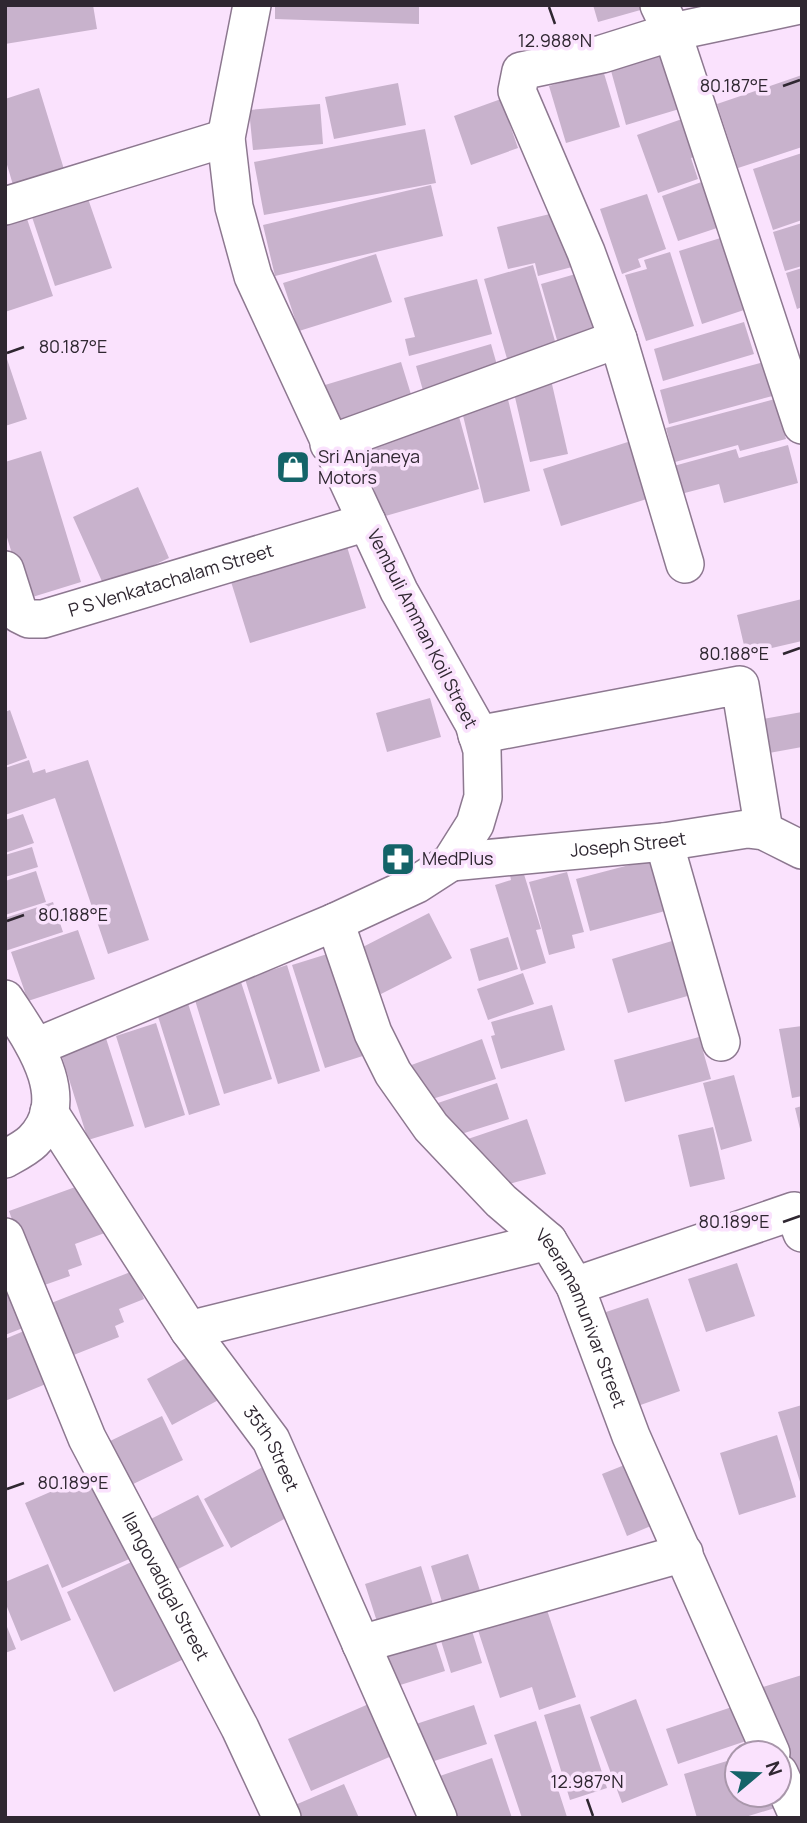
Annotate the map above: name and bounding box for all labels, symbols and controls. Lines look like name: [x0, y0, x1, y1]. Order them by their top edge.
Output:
text: 12.988°N: [518, 28, 592, 52]
text: 80.187°E: [700, 73, 768, 97]
text: 80.187°E: [39, 334, 107, 358]
place label: Sri Anjaneya Motors: [318, 444, 420, 489]
shop icon: Sri Anjaneya Motors: [274, 448, 312, 486]
street label: Vembuli Amman Koil Street: [362, 525, 484, 732]
street label: P S Venkatachalam Street: [65, 538, 276, 622]
text: 80.188°E: [699, 641, 769, 665]
street label: Joseph Street: [569, 826, 688, 862]
pharmacy icon: MedPlus: [379, 840, 417, 878]
place label: MedPlus: [422, 846, 494, 870]
text: 80.188°E: [38, 902, 108, 926]
text: 80.189°E: [699, 1209, 769, 1233]
street label: Veeramamunivar Street: [531, 1223, 632, 1411]
street label: 35th Street: [238, 1400, 305, 1495]
text: 80.189°E: [38, 1470, 108, 1494]
street label: Ilangovadigal Street: [117, 1508, 215, 1665]
north arrow: [723, 1739, 793, 1809]
text: N: [760, 1758, 789, 1779]
text: 12.987°N: [551, 1769, 623, 1793]

